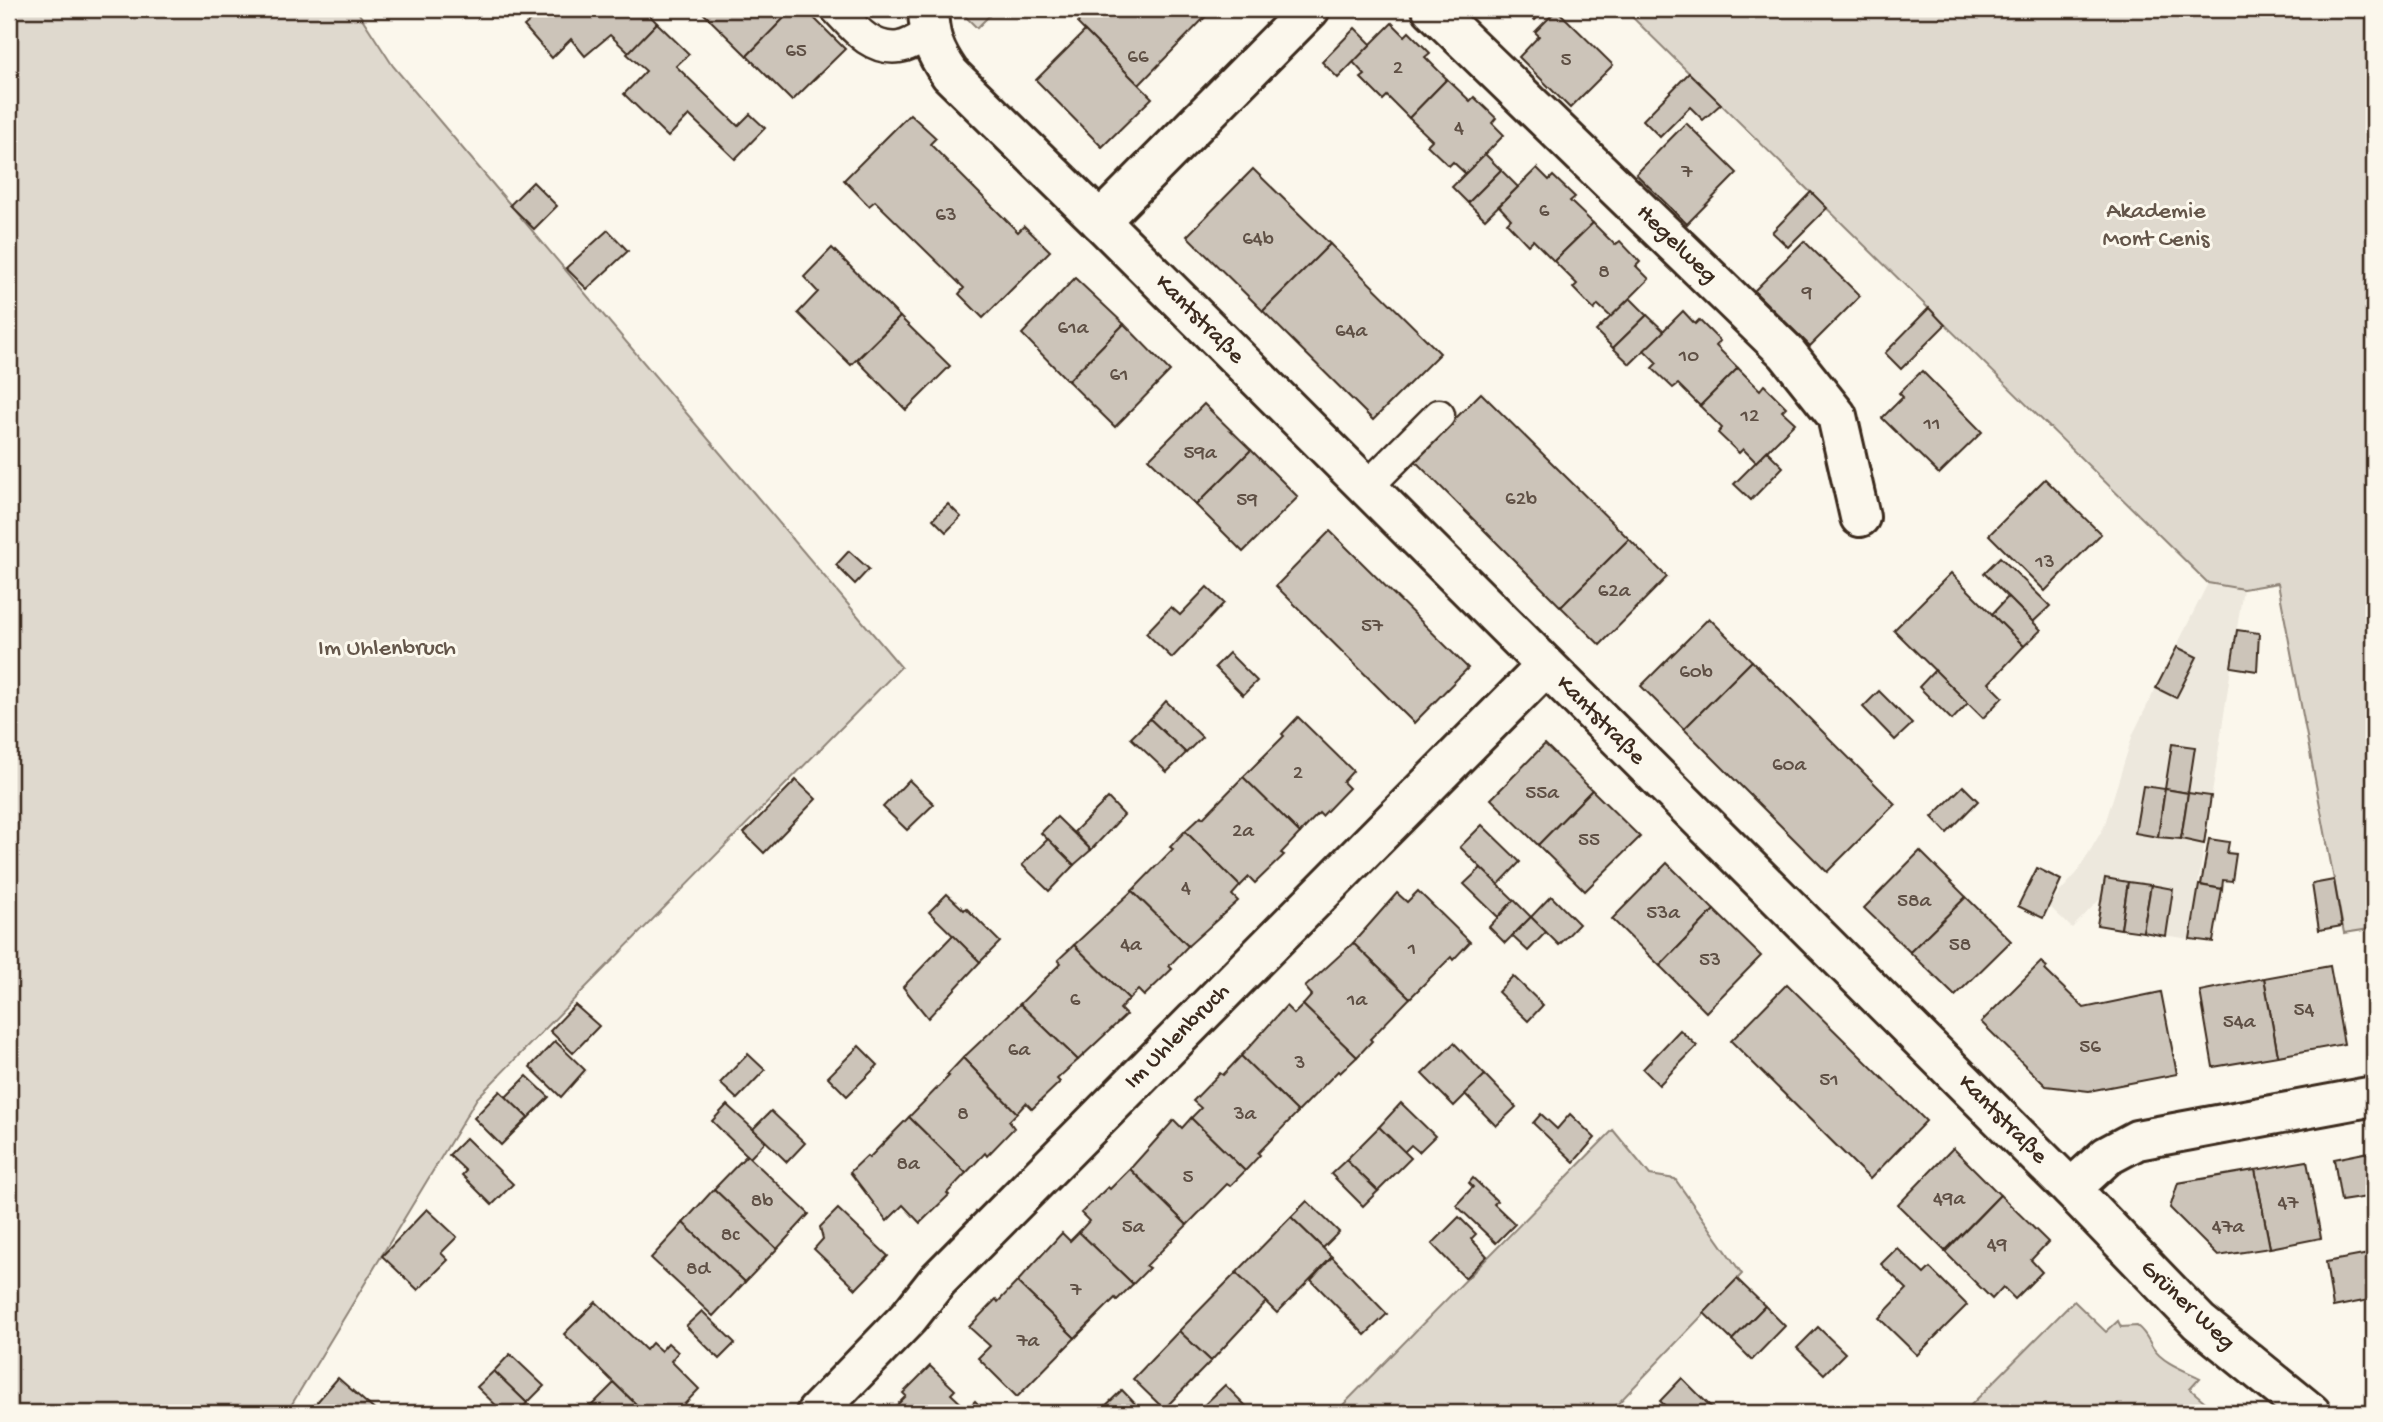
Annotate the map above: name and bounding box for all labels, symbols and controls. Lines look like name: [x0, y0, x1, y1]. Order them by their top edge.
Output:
house number: 65: [785, 40, 807, 65]
house number: 66: [1127, 46, 1149, 71]
house number: 5: [1560, 49, 1572, 74]
house number: 2: [1393, 57, 1403, 82]
house number: 4: [1454, 117, 1464, 142]
house number: 7: [1681, 161, 1694, 186]
park label: Akademie Mont Cenis: [2103, 198, 2211, 255]
street label: Hegelweg: [1629, 199, 1723, 291]
house number: 6: [1539, 200, 1550, 225]
house number: 63: [935, 204, 957, 229]
house number: 64b: [1242, 228, 1274, 253]
house number: 8: [1598, 261, 1610, 286]
street label: Kantstraße: [1148, 269, 1250, 371]
house number: 9: [1801, 282, 1813, 307]
house number: 61a: [1058, 317, 1090, 342]
house number: 64a: [1335, 320, 1368, 345]
house number: 10: [1678, 345, 1699, 370]
house number: 61: [1109, 364, 1129, 389]
house number: 12: [1740, 405, 1759, 430]
house number: 11: [1923, 413, 1940, 438]
house number: 59a: [1183, 442, 1218, 467]
house number: 62b: [1505, 488, 1537, 513]
house number: 59: [1236, 489, 1258, 514]
house number: 13: [2034, 551, 2055, 576]
house number: 62a: [1598, 580, 1632, 605]
house number: 57: [1361, 615, 1384, 640]
park label: Im Uhlenbruch: [318, 635, 456, 664]
house number: 60b: [1679, 661, 1713, 686]
street label: Kantstraße: [1549, 670, 1651, 772]
house number: 60a: [1772, 754, 1807, 779]
house number: 2: [1293, 762, 1303, 787]
house number: 55a: [1525, 782, 1560, 807]
house number: 2a: [1232, 820, 1255, 845]
house number: 55: [1578, 829, 1600, 854]
house number: 4: [1181, 877, 1191, 902]
house number: 58a: [1897, 890, 1932, 915]
house number: 53a: [1646, 902, 1681, 927]
house number: 4a: [1120, 934, 1143, 959]
house number: 58: [1949, 934, 1971, 959]
house number: 1: [1407, 938, 1416, 963]
house number: 53: [1699, 949, 1721, 974]
street label: Im Uhlenbruch: [1119, 978, 1237, 1096]
house number: 6: [1070, 989, 1081, 1014]
house number: 1a: [1346, 989, 1368, 1014]
house number: 54: [2294, 999, 2315, 1024]
house number: 54a: [2223, 1011, 2257, 1036]
house number: 56: [2079, 1036, 2101, 1061]
house number: 6a: [1008, 1039, 1031, 1064]
house number: 3: [1294, 1052, 1305, 1077]
house number: 51: [1819, 1069, 1839, 1094]
street label: Kantstraße: [1951, 1069, 2053, 1171]
house number: 8: [957, 1103, 969, 1128]
house number: 3a: [1233, 1103, 1258, 1128]
house number: 8a: [896, 1153, 921, 1178]
house number: 5: [1182, 1166, 1194, 1191]
house number: 49a: [1933, 1188, 1966, 1213]
house number: 8b: [751, 1190, 773, 1215]
house number: 47: [2278, 1192, 2300, 1217]
house number: 5a: [1122, 1216, 1146, 1241]
house number: 47a: [2212, 1216, 2246, 1241]
house number: 8c: [721, 1224, 740, 1249]
house number: 49: [1987, 1234, 2008, 1259]
street label: Grüner Weg: [2133, 1255, 2241, 1357]
house number: 8d: [686, 1258, 712, 1283]
house number: 7: [1070, 1279, 1083, 1304]
house number: 7a: [1016, 1330, 1041, 1355]

